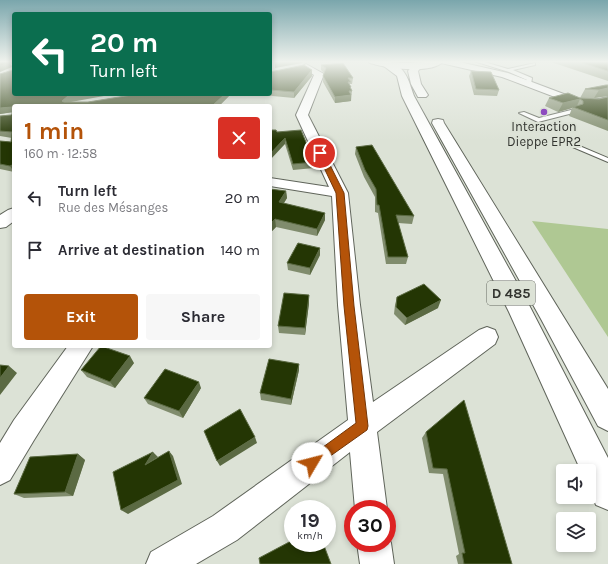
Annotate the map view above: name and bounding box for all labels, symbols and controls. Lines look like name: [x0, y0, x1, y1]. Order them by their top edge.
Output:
text: 20 m: [90, 26, 158, 59]
icon: left: [24, 28, 76, 80]
text: Turn left: [90, 60, 158, 82]
marker: Interaction Dieppe EPR2: [539, 107, 549, 117]
text: 1 min: [24, 117, 84, 145]
button: close: [218, 117, 260, 159]
place label: Interaction Dieppe EPR2: [507, 119, 581, 149]
pin: [303, 136, 337, 170]
icon: arrive: [309, 142, 331, 164]
text: 160 m · 12:58: [24, 146, 97, 161]
text: Turn left: [58, 182, 117, 200]
icon: left: [24, 187, 46, 209]
text: 20 m: [225, 189, 260, 207]
text: Rue des Mésanges: [58, 200, 168, 215]
icon: arrive: [24, 239, 46, 261]
text: Arrive at destination: [58, 241, 205, 259]
text: 140 m: [220, 241, 260, 259]
road number: D 485: [487, 281, 535, 305]
button: Exit: [24, 294, 138, 340]
button: Share: [146, 294, 260, 340]
position arrow: [291, 442, 333, 484]
map controls: [556, 464, 596, 552]
button: sound: [556, 464, 596, 504]
speed limit sign: 30: [344, 500, 396, 552]
text: 19: [300, 509, 320, 532]
button: layers: [556, 512, 596, 552]
text: km/h: [297, 530, 323, 542]

